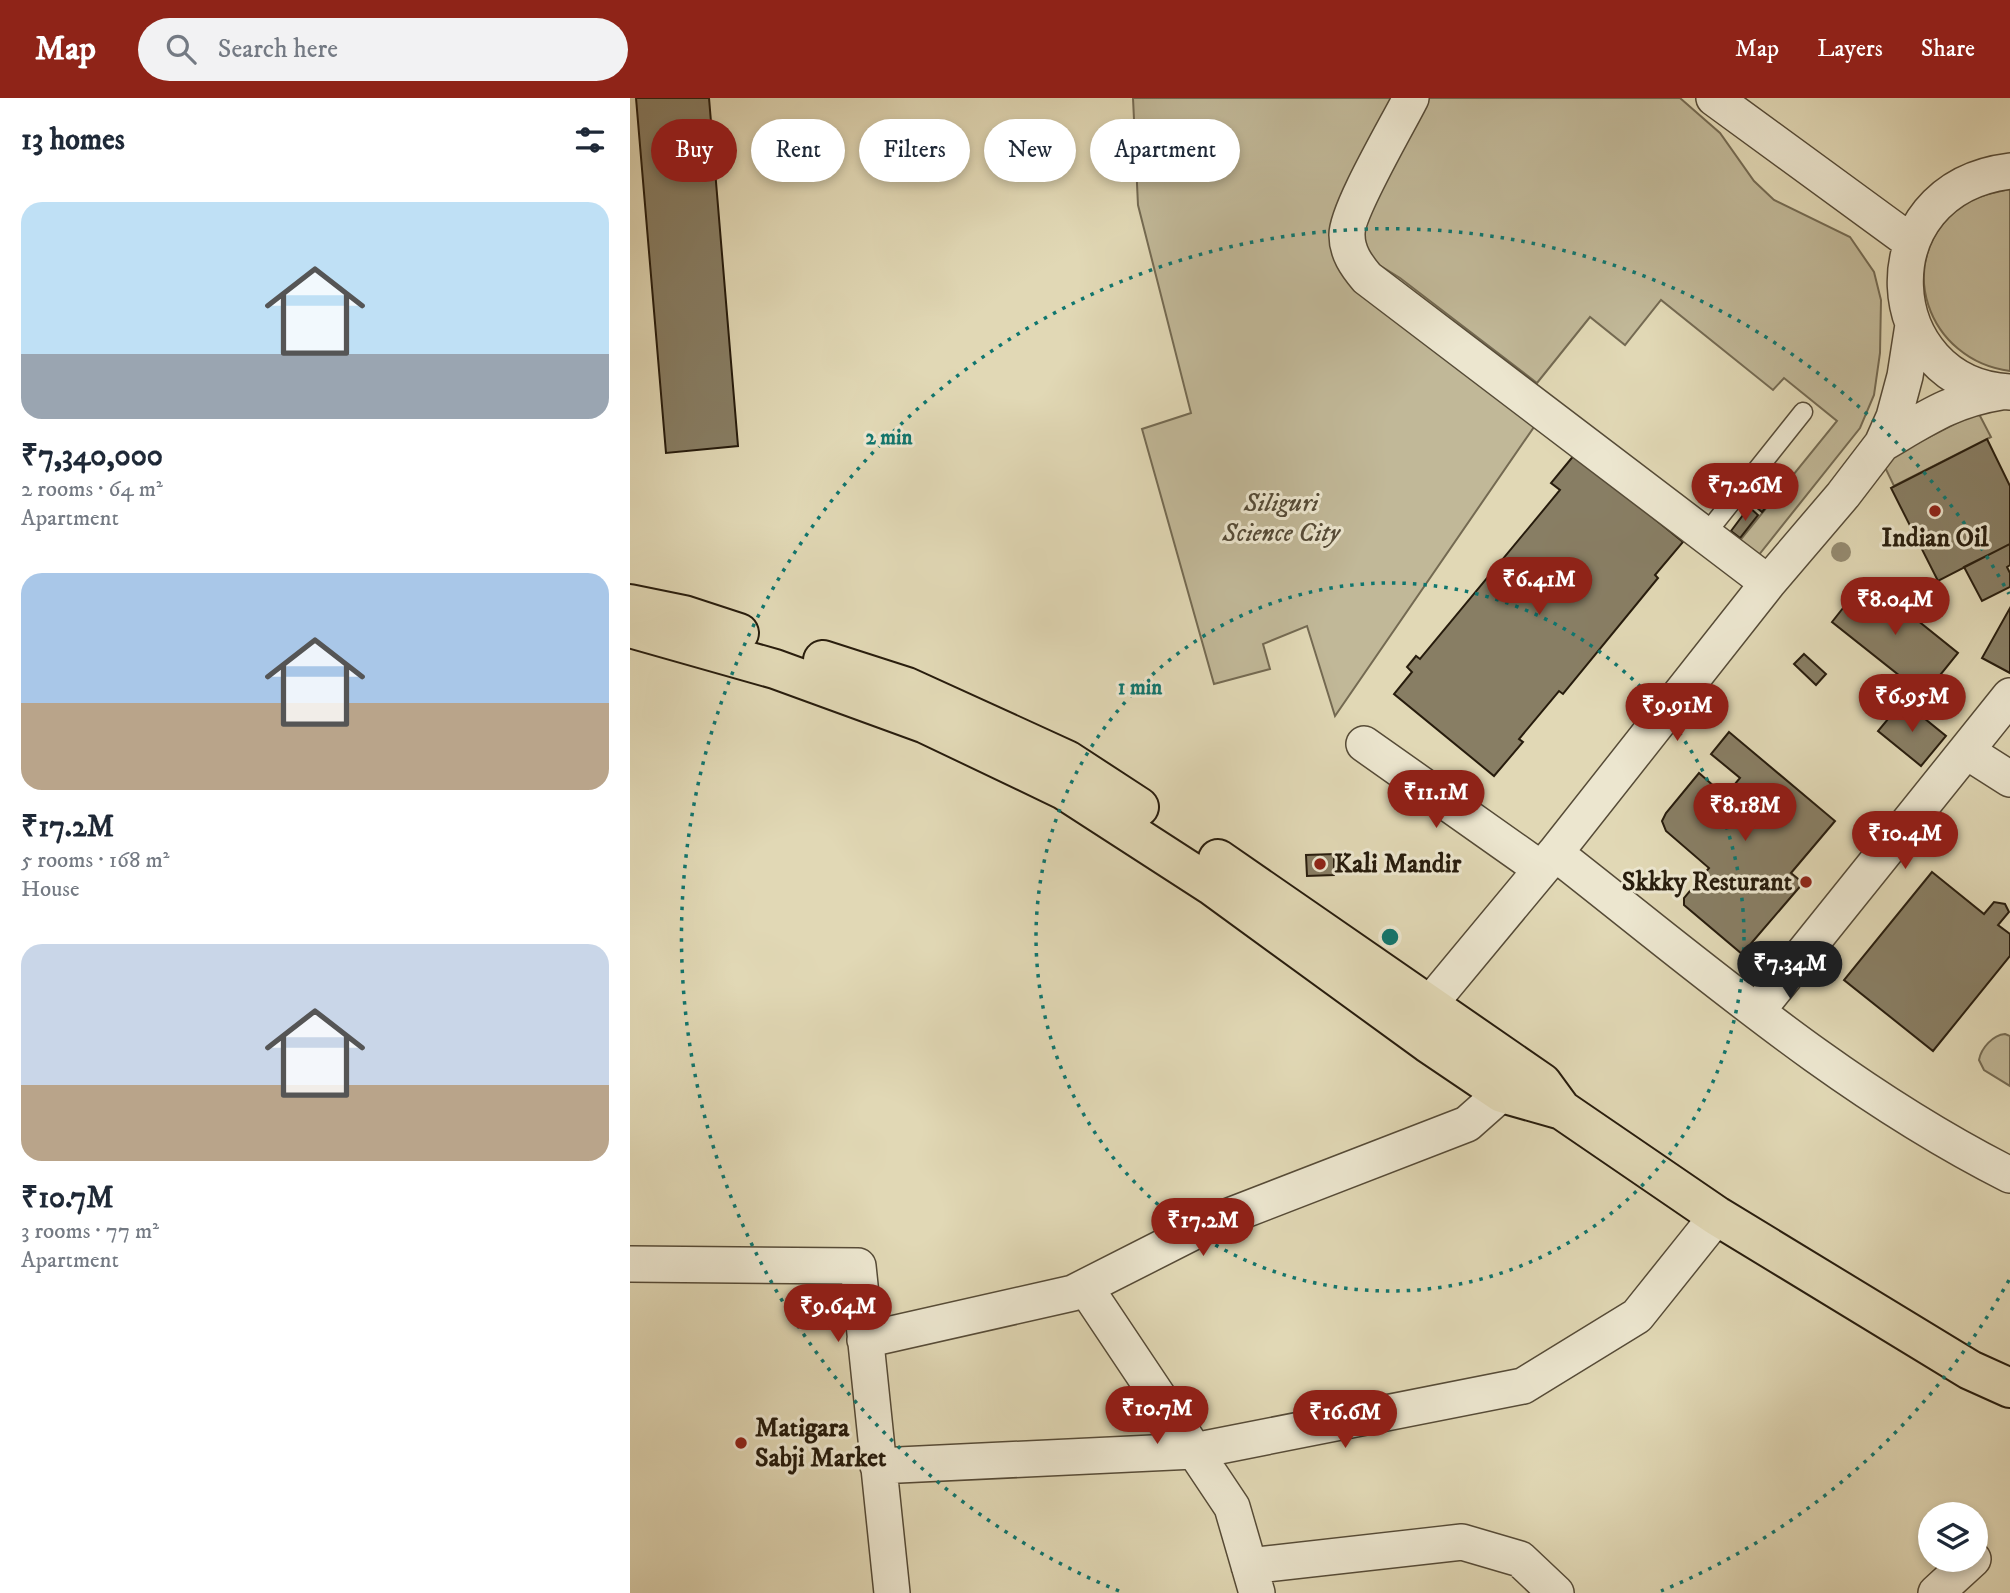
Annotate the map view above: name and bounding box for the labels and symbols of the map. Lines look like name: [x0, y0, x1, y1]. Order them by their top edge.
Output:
text: 2 min: [866, 425, 914, 451]
pin: ₹7.26M: [1688, 464, 1802, 523]
park label: Siliguri Science City: [1221, 487, 1341, 550]
marker: Indian Oil: [1927, 503, 1943, 519]
place label: Indian Oil: [1881, 522, 1990, 555]
pin: ₹6.41M: [1482, 558, 1596, 617]
pin: ₹8.04M: [1838, 578, 1952, 637]
pin: ₹6.95M: [1855, 674, 1969, 734]
text: 1 min: [1118, 675, 1163, 701]
pin: ₹9.91M: [1620, 684, 1734, 743]
pin: ₹11.1M: [1379, 770, 1493, 830]
pin: ₹8.18M: [1688, 784, 1802, 843]
pin: ₹10.4M: [1848, 812, 1962, 871]
place label: Kali Mandir: [1334, 848, 1461, 881]
marker: Kali Mandir: [1312, 856, 1328, 872]
place label: Skkky Resturant: [1622, 866, 1793, 899]
marker: Skkky Resturant: [1798, 874, 1814, 890]
centre of rings: [1378, 925, 1402, 949]
pin: ₹7.34M: [1733, 942, 1847, 1001]
pin: ₹17.2M: [1146, 1198, 1260, 1258]
pin: ₹9.64M: [781, 1284, 895, 1344]
pin: ₹10.7M: [1100, 1386, 1214, 1446]
pin: ₹16.6M: [1288, 1390, 1402, 1450]
place label: Matigara Sabji Market: [755, 1412, 887, 1475]
marker: Matigara Sabji Market: [733, 1435, 749, 1451]

